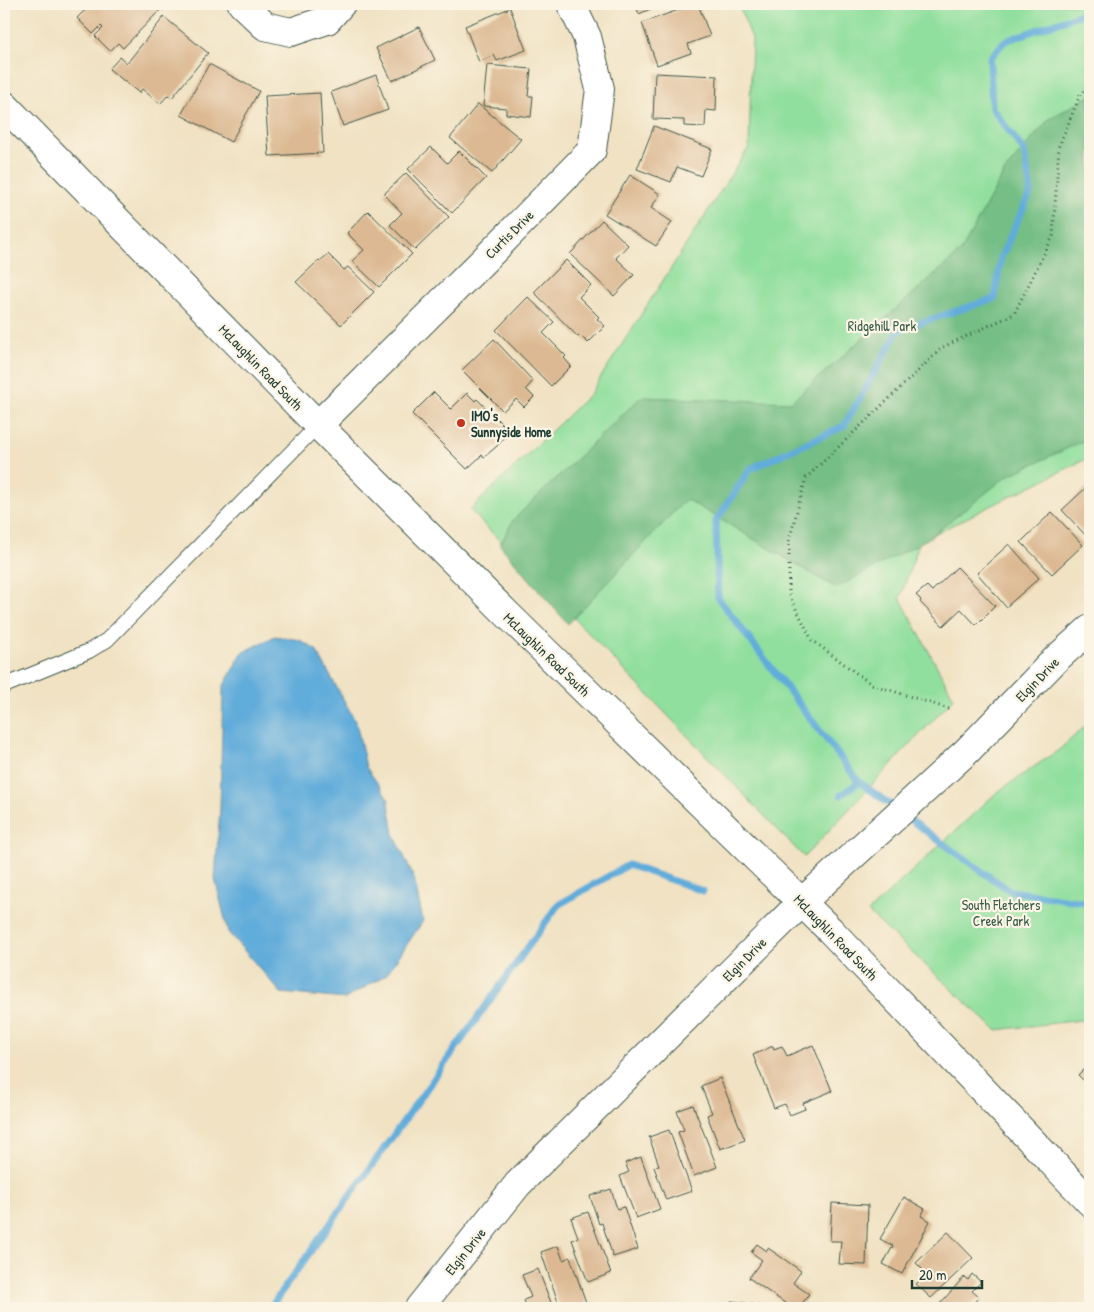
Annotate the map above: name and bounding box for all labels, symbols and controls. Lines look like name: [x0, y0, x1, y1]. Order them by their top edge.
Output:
street label: Curtis Drive: [481, 205, 538, 262]
park label: Ridgehill Park: [848, 316, 916, 336]
street label: McLaughlin Road South: [214, 320, 307, 415]
place label: IMO's Sunnyside Home: [471, 406, 552, 443]
marker: IMO's Sunnyside Home: [455, 417, 467, 429]
street label: McLaughlin Road South: [499, 608, 594, 701]
street label: Elgin Drive: [1011, 652, 1064, 706]
street label: McLaughlin Road South: [789, 890, 882, 985]
park label: South Fletchers Creek Park: [962, 895, 1040, 930]
street label: Elgin Drive: [718, 932, 771, 986]
street label: Elgin Drive: [440, 1223, 491, 1279]
scale bar: [912, 1257, 982, 1289]
text: 20 m: [919, 1264, 946, 1285]

